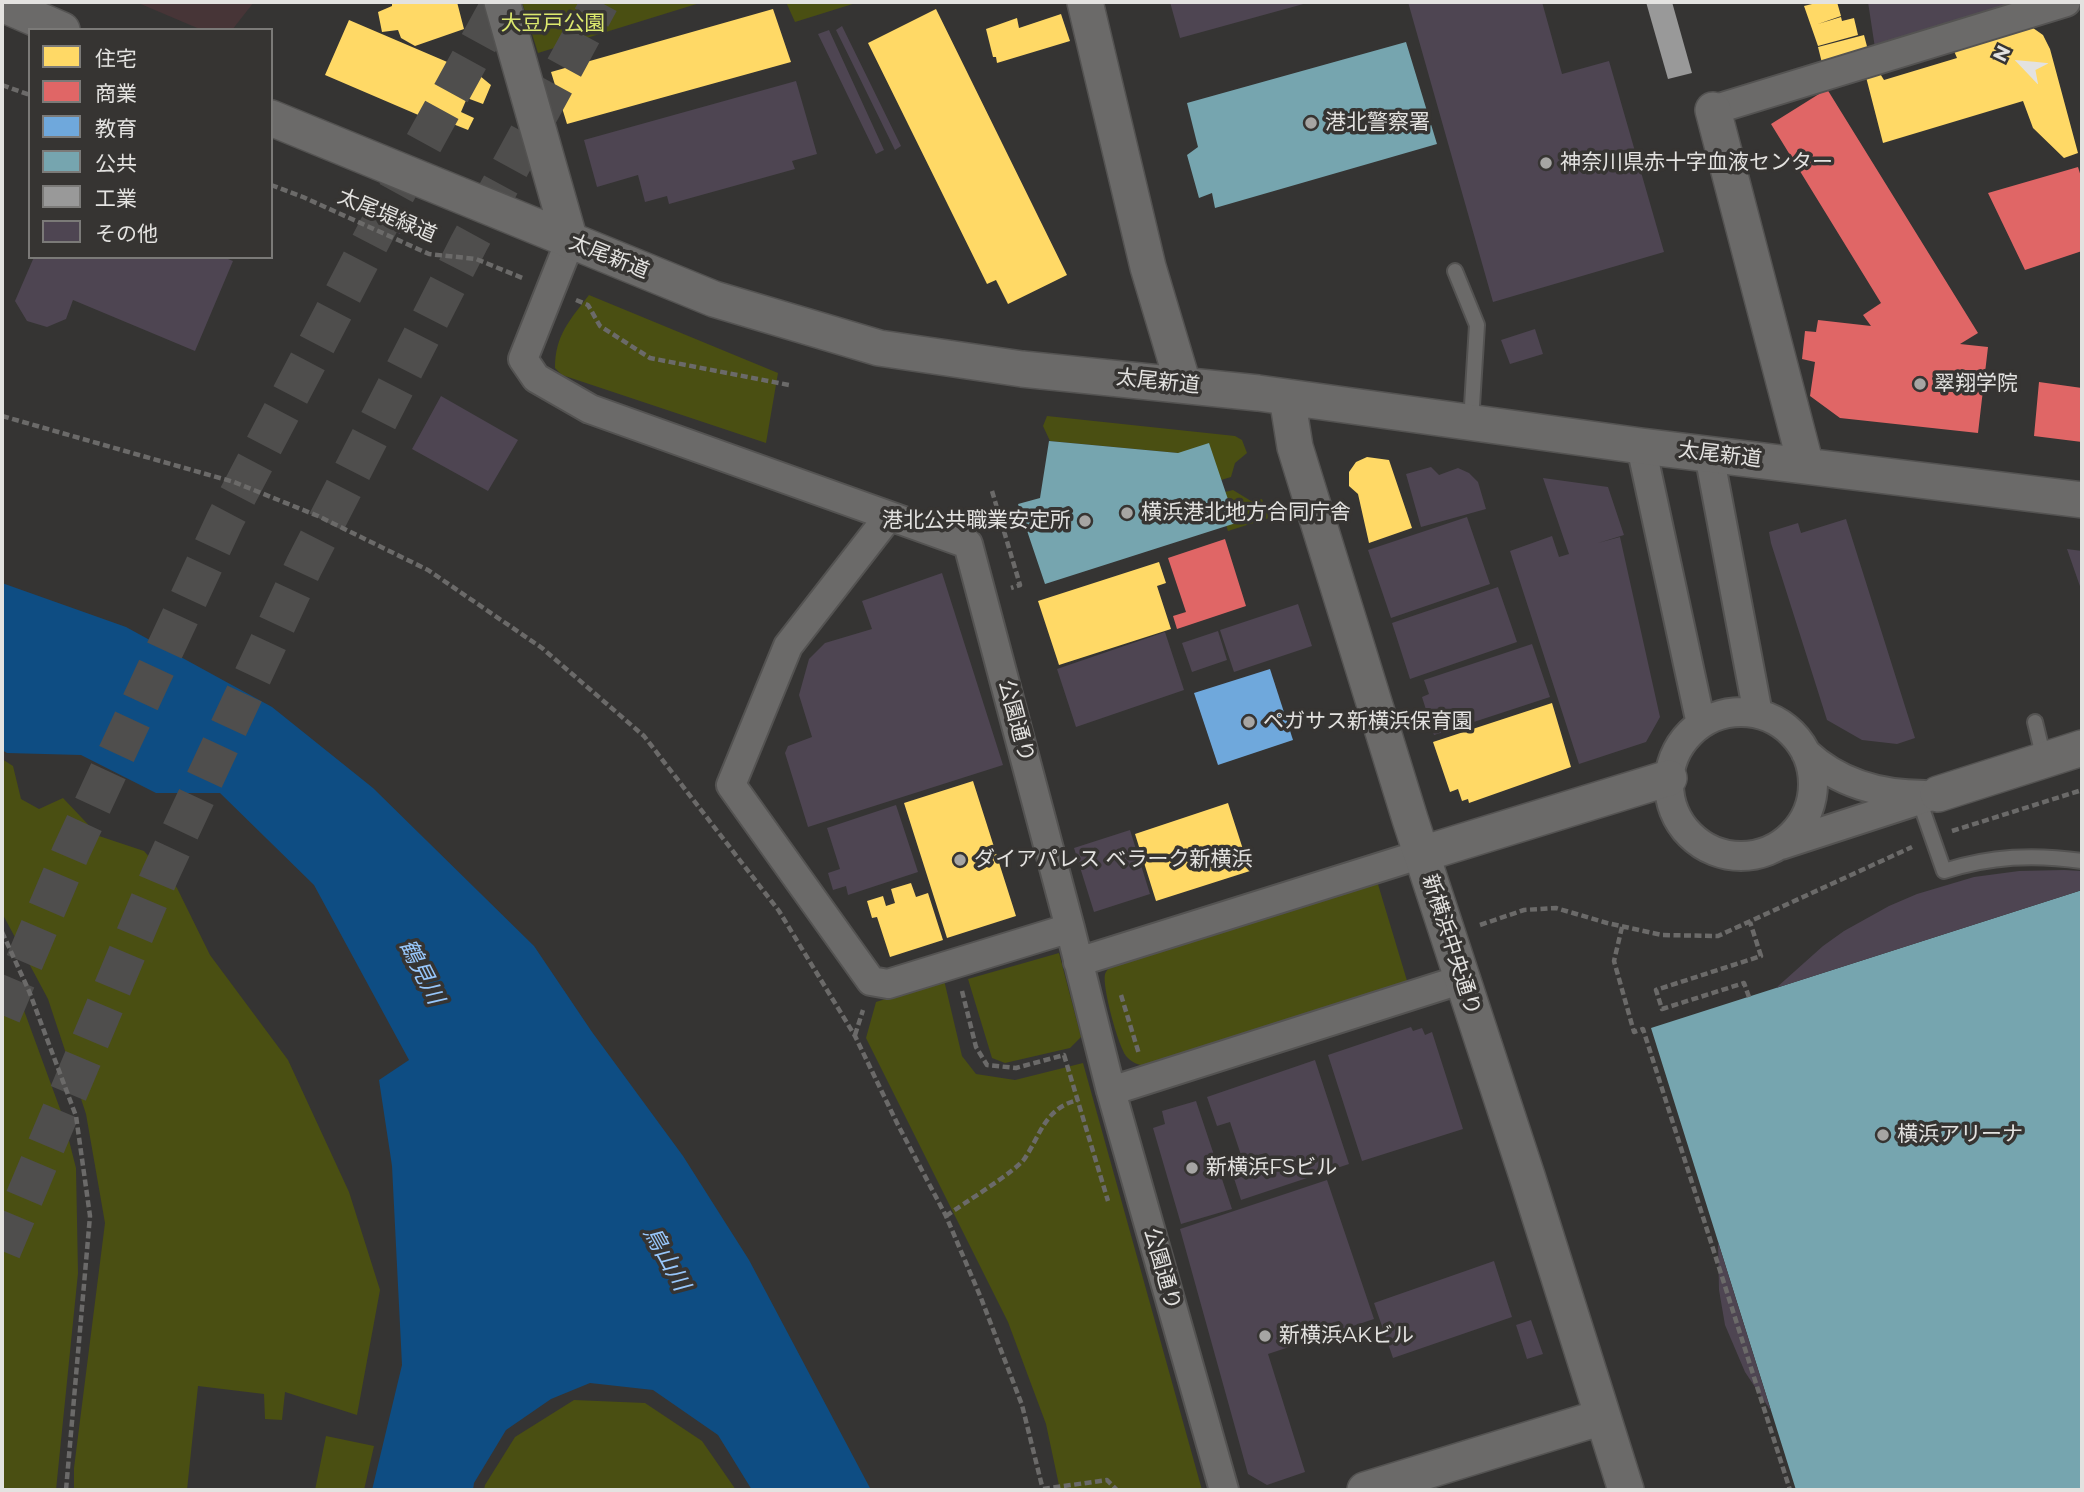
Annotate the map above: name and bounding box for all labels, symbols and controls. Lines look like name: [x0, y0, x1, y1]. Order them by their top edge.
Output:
park label: 大豆戸公園: [501, 11, 605, 37]
legend: [28, 28, 273, 259]
north arrow: [1986, 28, 2056, 98]
text: N: [1988, 42, 2015, 66]
text: 住宅: [95, 46, 137, 71]
text: 商業: [95, 81, 137, 106]
place label: 港北警察署: [1325, 110, 1430, 136]
marker: 港北警察署: [1303, 115, 1319, 131]
text: 教育: [95, 116, 137, 141]
place label: 神奈川県赤十字血液センター: [1560, 150, 1833, 176]
text: 公共: [95, 151, 137, 176]
marker: 神奈川県赤十字血液センター: [1538, 155, 1554, 171]
street label: 太尾堤緑道: [334, 184, 440, 248]
text: 工業: [95, 186, 137, 211]
text: その他: [95, 221, 158, 246]
street label: 太尾新道: [565, 230, 653, 284]
street label: 太尾新道: [1115, 365, 1201, 399]
place label: 翠翔学院: [1934, 371, 2018, 397]
marker: 翠翔学院: [1912, 376, 1928, 392]
street label: 太尾新道: [1677, 437, 1763, 473]
place label: 横浜港北地方合同庁舎: [1141, 500, 1351, 526]
marker: 横浜港北地方合同庁舎: [1119, 505, 1135, 521]
place label: 港北公共職業安定所: [882, 508, 1071, 534]
marker: 港北公共職業安定所: [1077, 513, 1093, 529]
street label: 公園通り: [993, 677, 1039, 765]
place label: ペガサス新横浜保育園: [1263, 709, 1473, 735]
marker: ペガサス新横浜保育園: [1241, 714, 1257, 730]
place label: ダイアパレス ベラーク新横浜: [974, 847, 1253, 873]
marker: ダイアパレス ベラーク新横浜: [952, 852, 968, 868]
street label: 新横浜中央通り: [1416, 871, 1486, 1019]
water label: 鶴見川: [393, 935, 449, 1009]
place label: 横浜アリーナ: [1897, 1122, 2023, 1148]
marker: 横浜アリーナ: [1875, 1127, 1891, 1143]
place label: 新横浜FSビル: [1206, 1155, 1337, 1181]
marker: 新横浜FSビル: [1184, 1160, 1200, 1176]
water label: 鳥山川: [637, 1222, 695, 1296]
street label: 公園通り: [1138, 1225, 1186, 1313]
place label: 新横浜AKビル: [1279, 1323, 1414, 1349]
marker: 新横浜AKビル: [1257, 1328, 1273, 1344]

